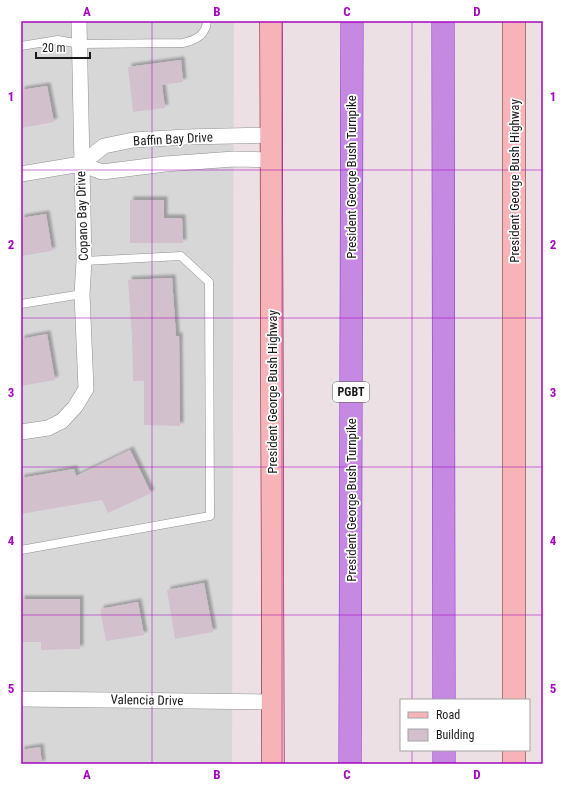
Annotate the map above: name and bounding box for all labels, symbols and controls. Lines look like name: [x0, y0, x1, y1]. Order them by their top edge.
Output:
text: A: [83, 4, 91, 19]
text: B: [213, 4, 221, 19]
text: C: [343, 4, 351, 19]
text: D: [473, 4, 481, 19]
scale bar: [36, 34, 90, 60]
text: 20 m: [42, 41, 66, 55]
text: 1: [8, 89, 14, 104]
text: 1: [550, 89, 556, 104]
street label: President George Bush Turnpike: [344, 95, 359, 259]
street label: President George Bush Highway: [507, 99, 522, 263]
street label: Baffin Bay Drive: [133, 129, 213, 149]
street label: Copano Bay Drive: [73, 171, 91, 261]
text: 2: [8, 237, 15, 252]
text: 2: [550, 237, 557, 252]
street label: President George Bush Highway: [265, 310, 280, 474]
road number: PGBT: [333, 382, 369, 402]
text: 3: [8, 385, 14, 400]
text: 3: [550, 385, 556, 400]
street label: President George Bush Turnpike: [344, 418, 359, 582]
text: 4: [8, 533, 15, 548]
text: 4: [550, 533, 557, 548]
text: 5: [8, 681, 15, 696]
text: 5: [550, 681, 557, 696]
street label: Valencia Drive: [111, 692, 183, 708]
legend: [400, 699, 530, 751]
text: Road: [436, 708, 460, 722]
text: Building: [436, 728, 474, 742]
text: A: [83, 767, 91, 782]
text: B: [213, 767, 221, 782]
text: C: [343, 767, 351, 782]
text: D: [473, 767, 481, 782]

